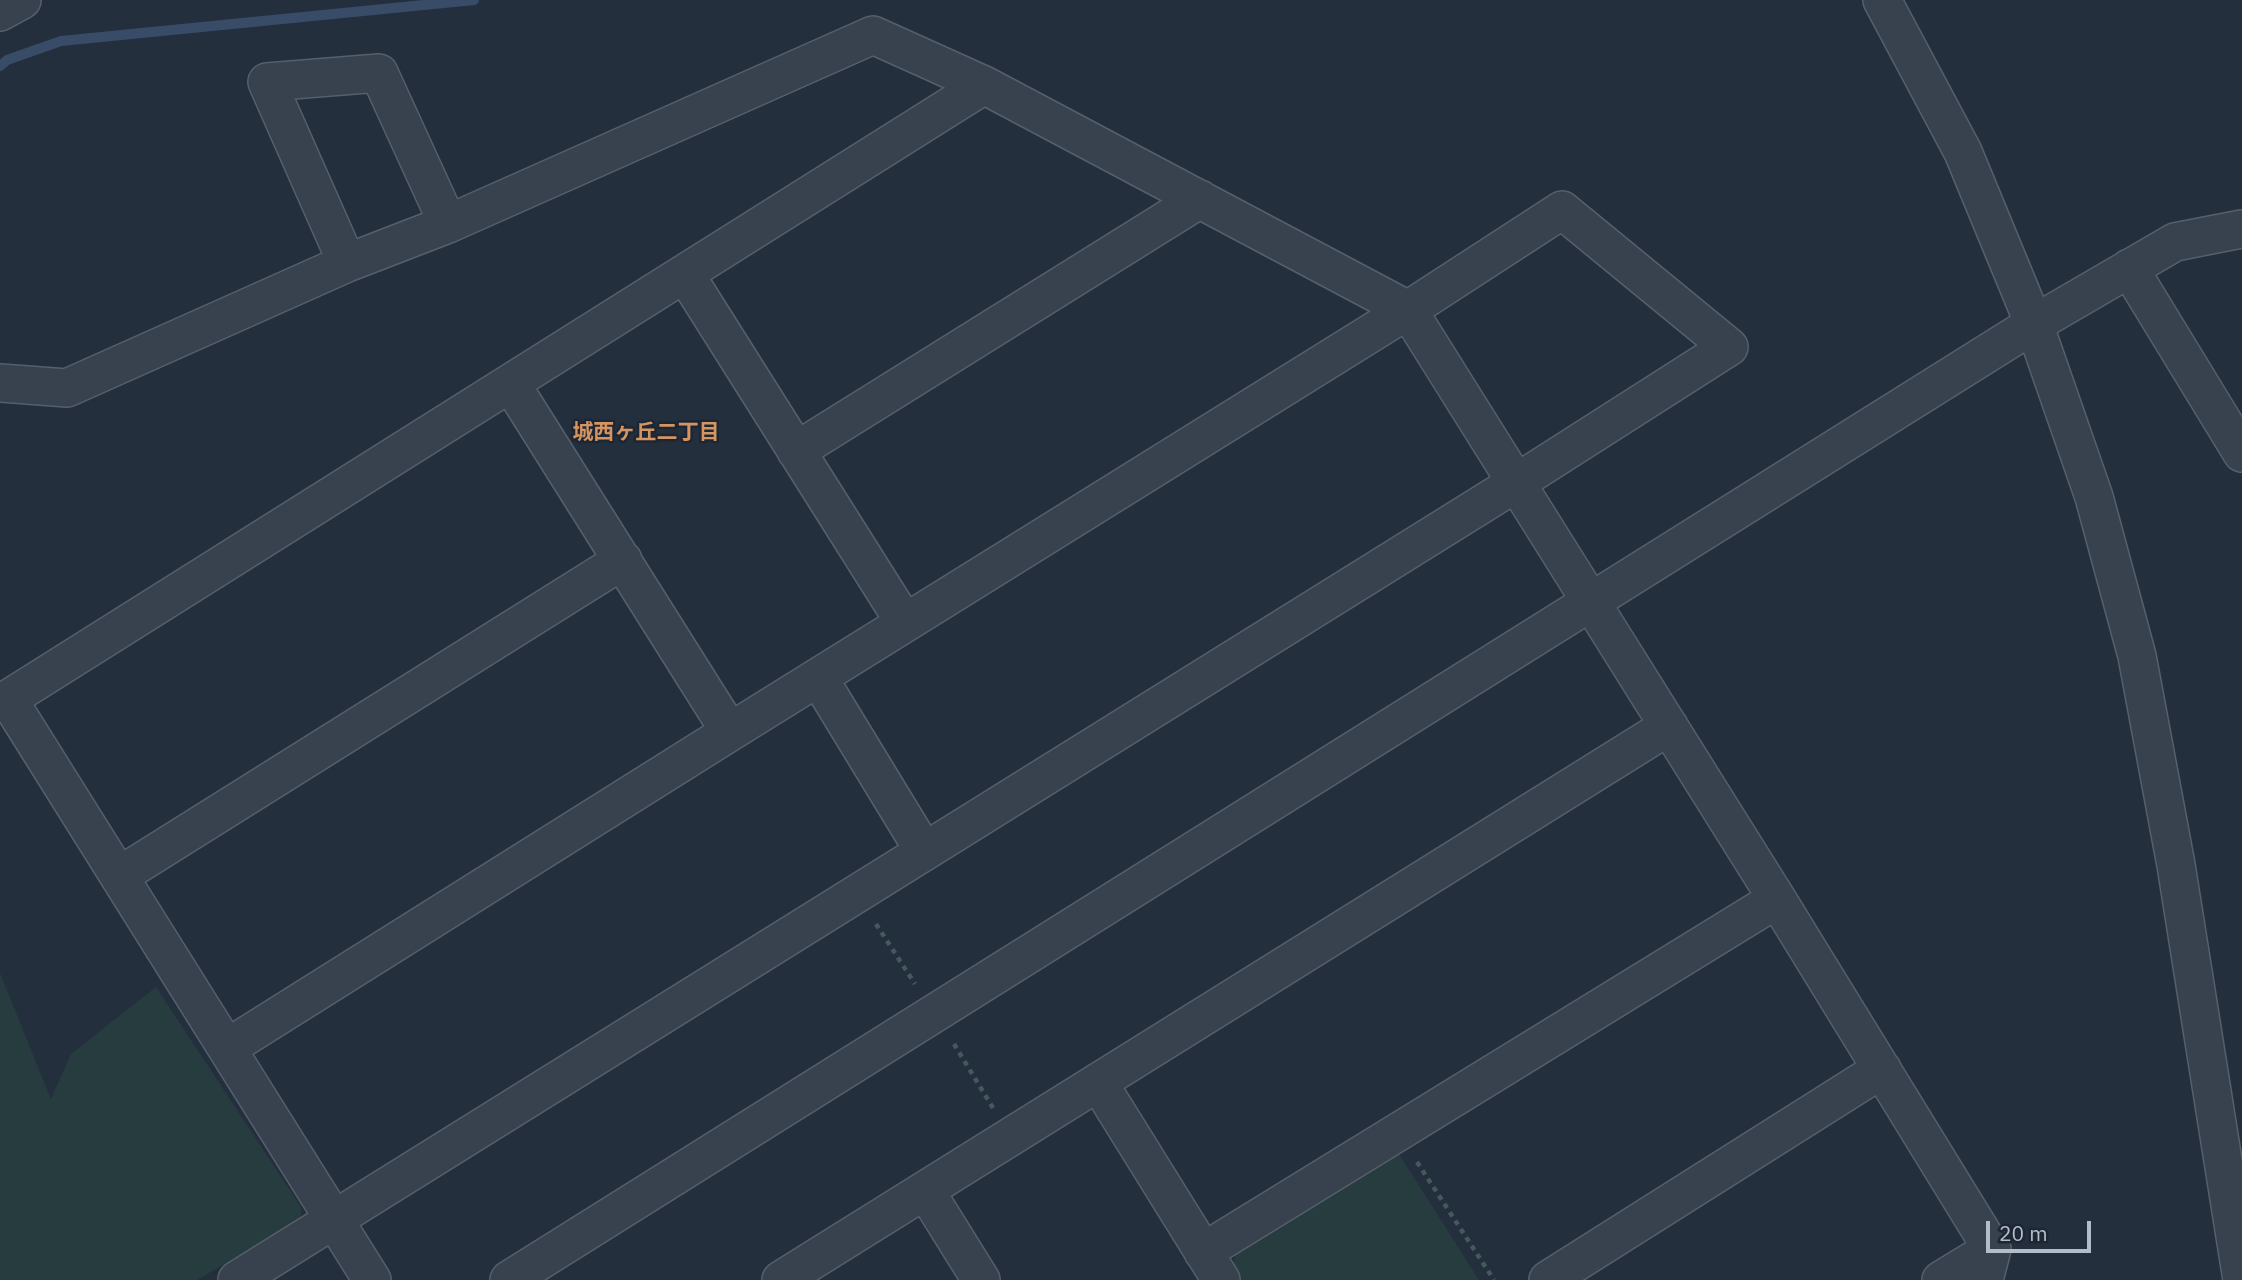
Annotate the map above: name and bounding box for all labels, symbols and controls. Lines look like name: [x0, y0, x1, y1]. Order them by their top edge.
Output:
district label: 城西ヶ丘二丁目: [573, 420, 719, 446]
scale bar: [1990, 1206, 2095, 1250]
text: 20 m: [1999, 1219, 2048, 1247]

